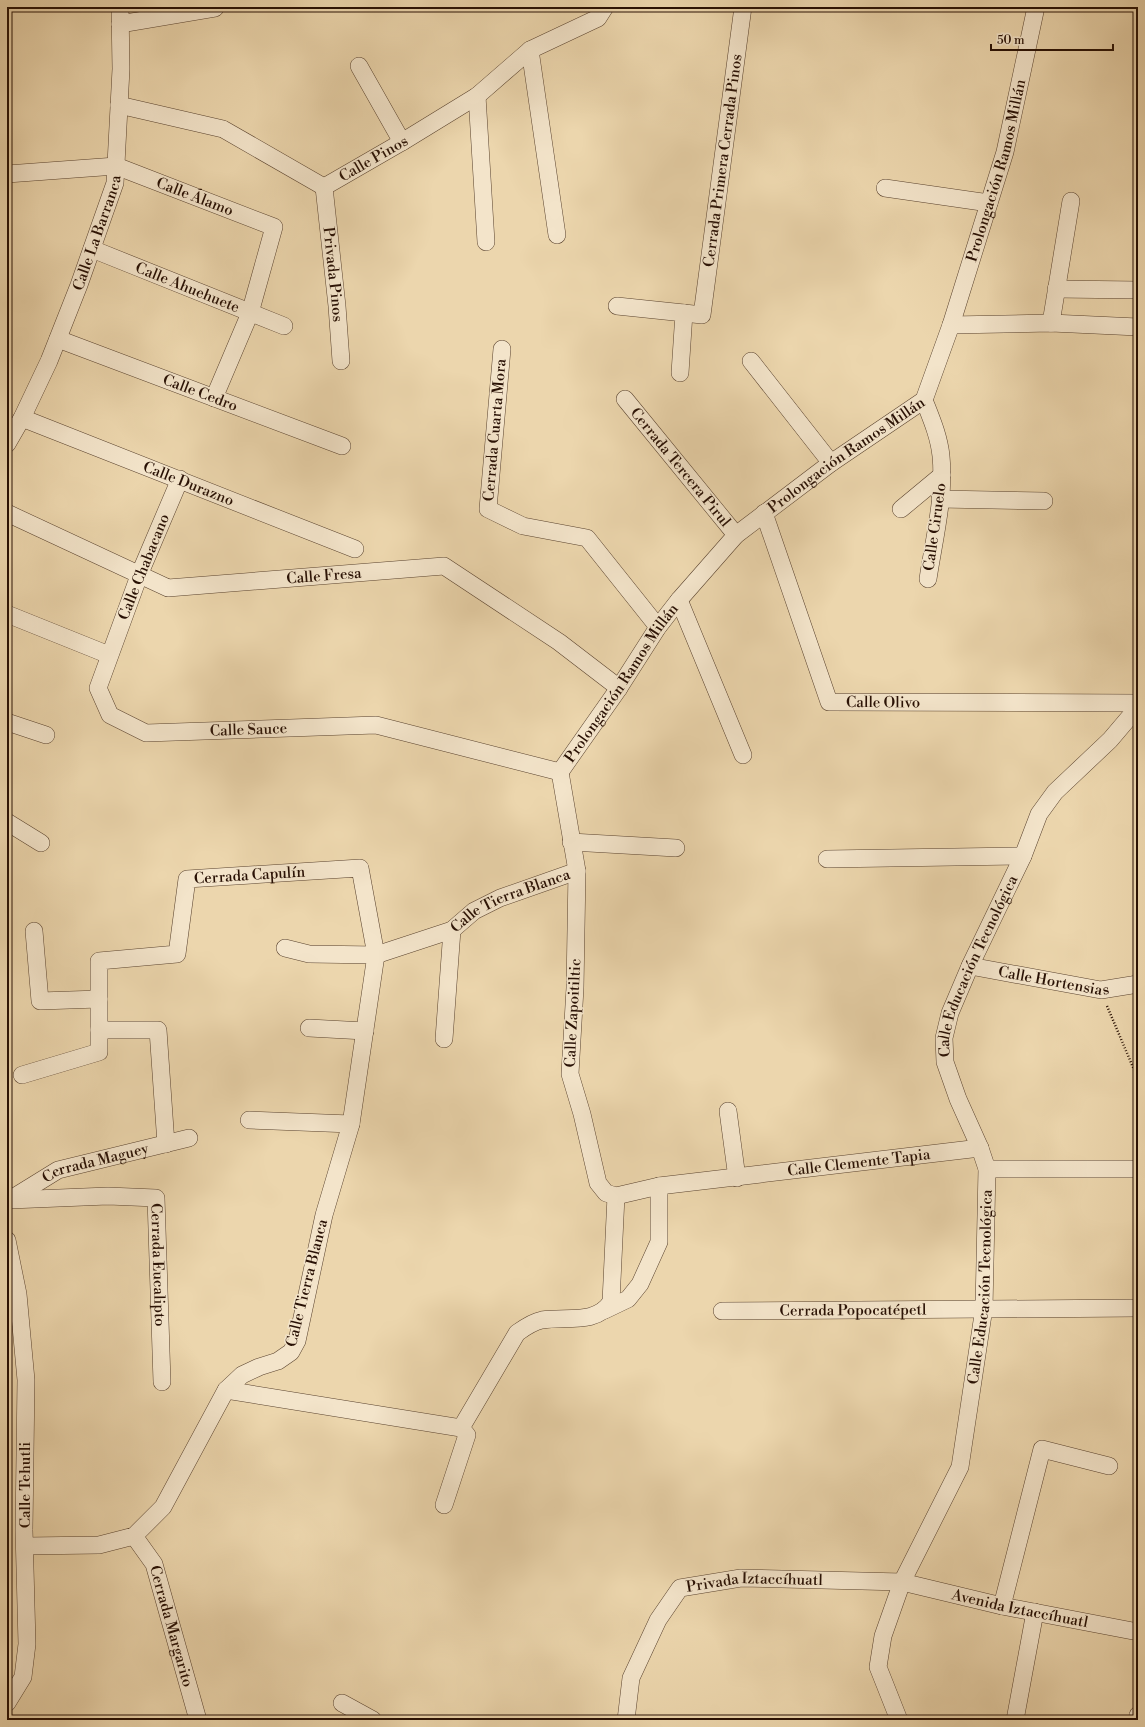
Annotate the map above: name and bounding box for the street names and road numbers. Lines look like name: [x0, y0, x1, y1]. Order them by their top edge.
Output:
street label: Cerrada Primera Cerrada Pinos: [699, 53, 746, 268]
street label: Prolongación Ramos Millán: [962, 78, 1030, 264]
street label: Calle Pinos: [335, 131, 411, 186]
street label: Calle Álamo: [154, 173, 236, 220]
street label: Calle La Barranca: [68, 174, 125, 293]
street label: Privada Pinos: [319, 226, 348, 323]
street label: Calle Ahuehuete: [133, 258, 243, 317]
street label: Cerrada Cuarta Mora: [479, 357, 511, 502]
street label: Calle Cedro: [160, 370, 240, 415]
street label: Prolongación Ramos Millán: [764, 393, 929, 517]
street label: Cerrada Tercera Pirul: [626, 404, 735, 531]
street label: Calle Durazno: [140, 457, 237, 510]
street label: Calle Ciruelo: [919, 482, 951, 572]
street label: Calle Chabacano: [114, 511, 174, 623]
street label: Calle Fresa: [286, 563, 363, 588]
street label: Prolongación Ramos Millán: [560, 600, 682, 766]
street label: Calle Olivo: [846, 693, 920, 712]
street label: Calle Sauce: [210, 719, 288, 740]
street label: Cerrada Capulín: [193, 862, 306, 888]
street label: Calle Tierra Blanca: [446, 865, 573, 937]
street label: Calle Educación Tecnológica: [934, 872, 1022, 1058]
street label: Calle Zapoitiltic: [561, 958, 585, 1068]
street label: Calle Hortensias: [997, 962, 1110, 1000]
street label: Cerrada Maguey: [38, 1139, 151, 1187]
street label: Calle Clemente Tapia: [786, 1144, 932, 1180]
street label: Calle Educación Tecnológica: [963, 1189, 996, 1386]
street label: Cerrada Eucalipto: [147, 1203, 170, 1327]
street label: Calle Tierra Blanca: [282, 1217, 332, 1349]
street label: Cerrada Popocatépetl: [780, 1300, 927, 1320]
street label: Calle Tehutli: [16, 1442, 35, 1528]
street label: Cerrada Margarito: [145, 1563, 198, 1689]
street label: Privada Iztaccíhuatl: [685, 1569, 824, 1596]
street label: Avenida Iztaccíhuatl: [949, 1585, 1090, 1632]

